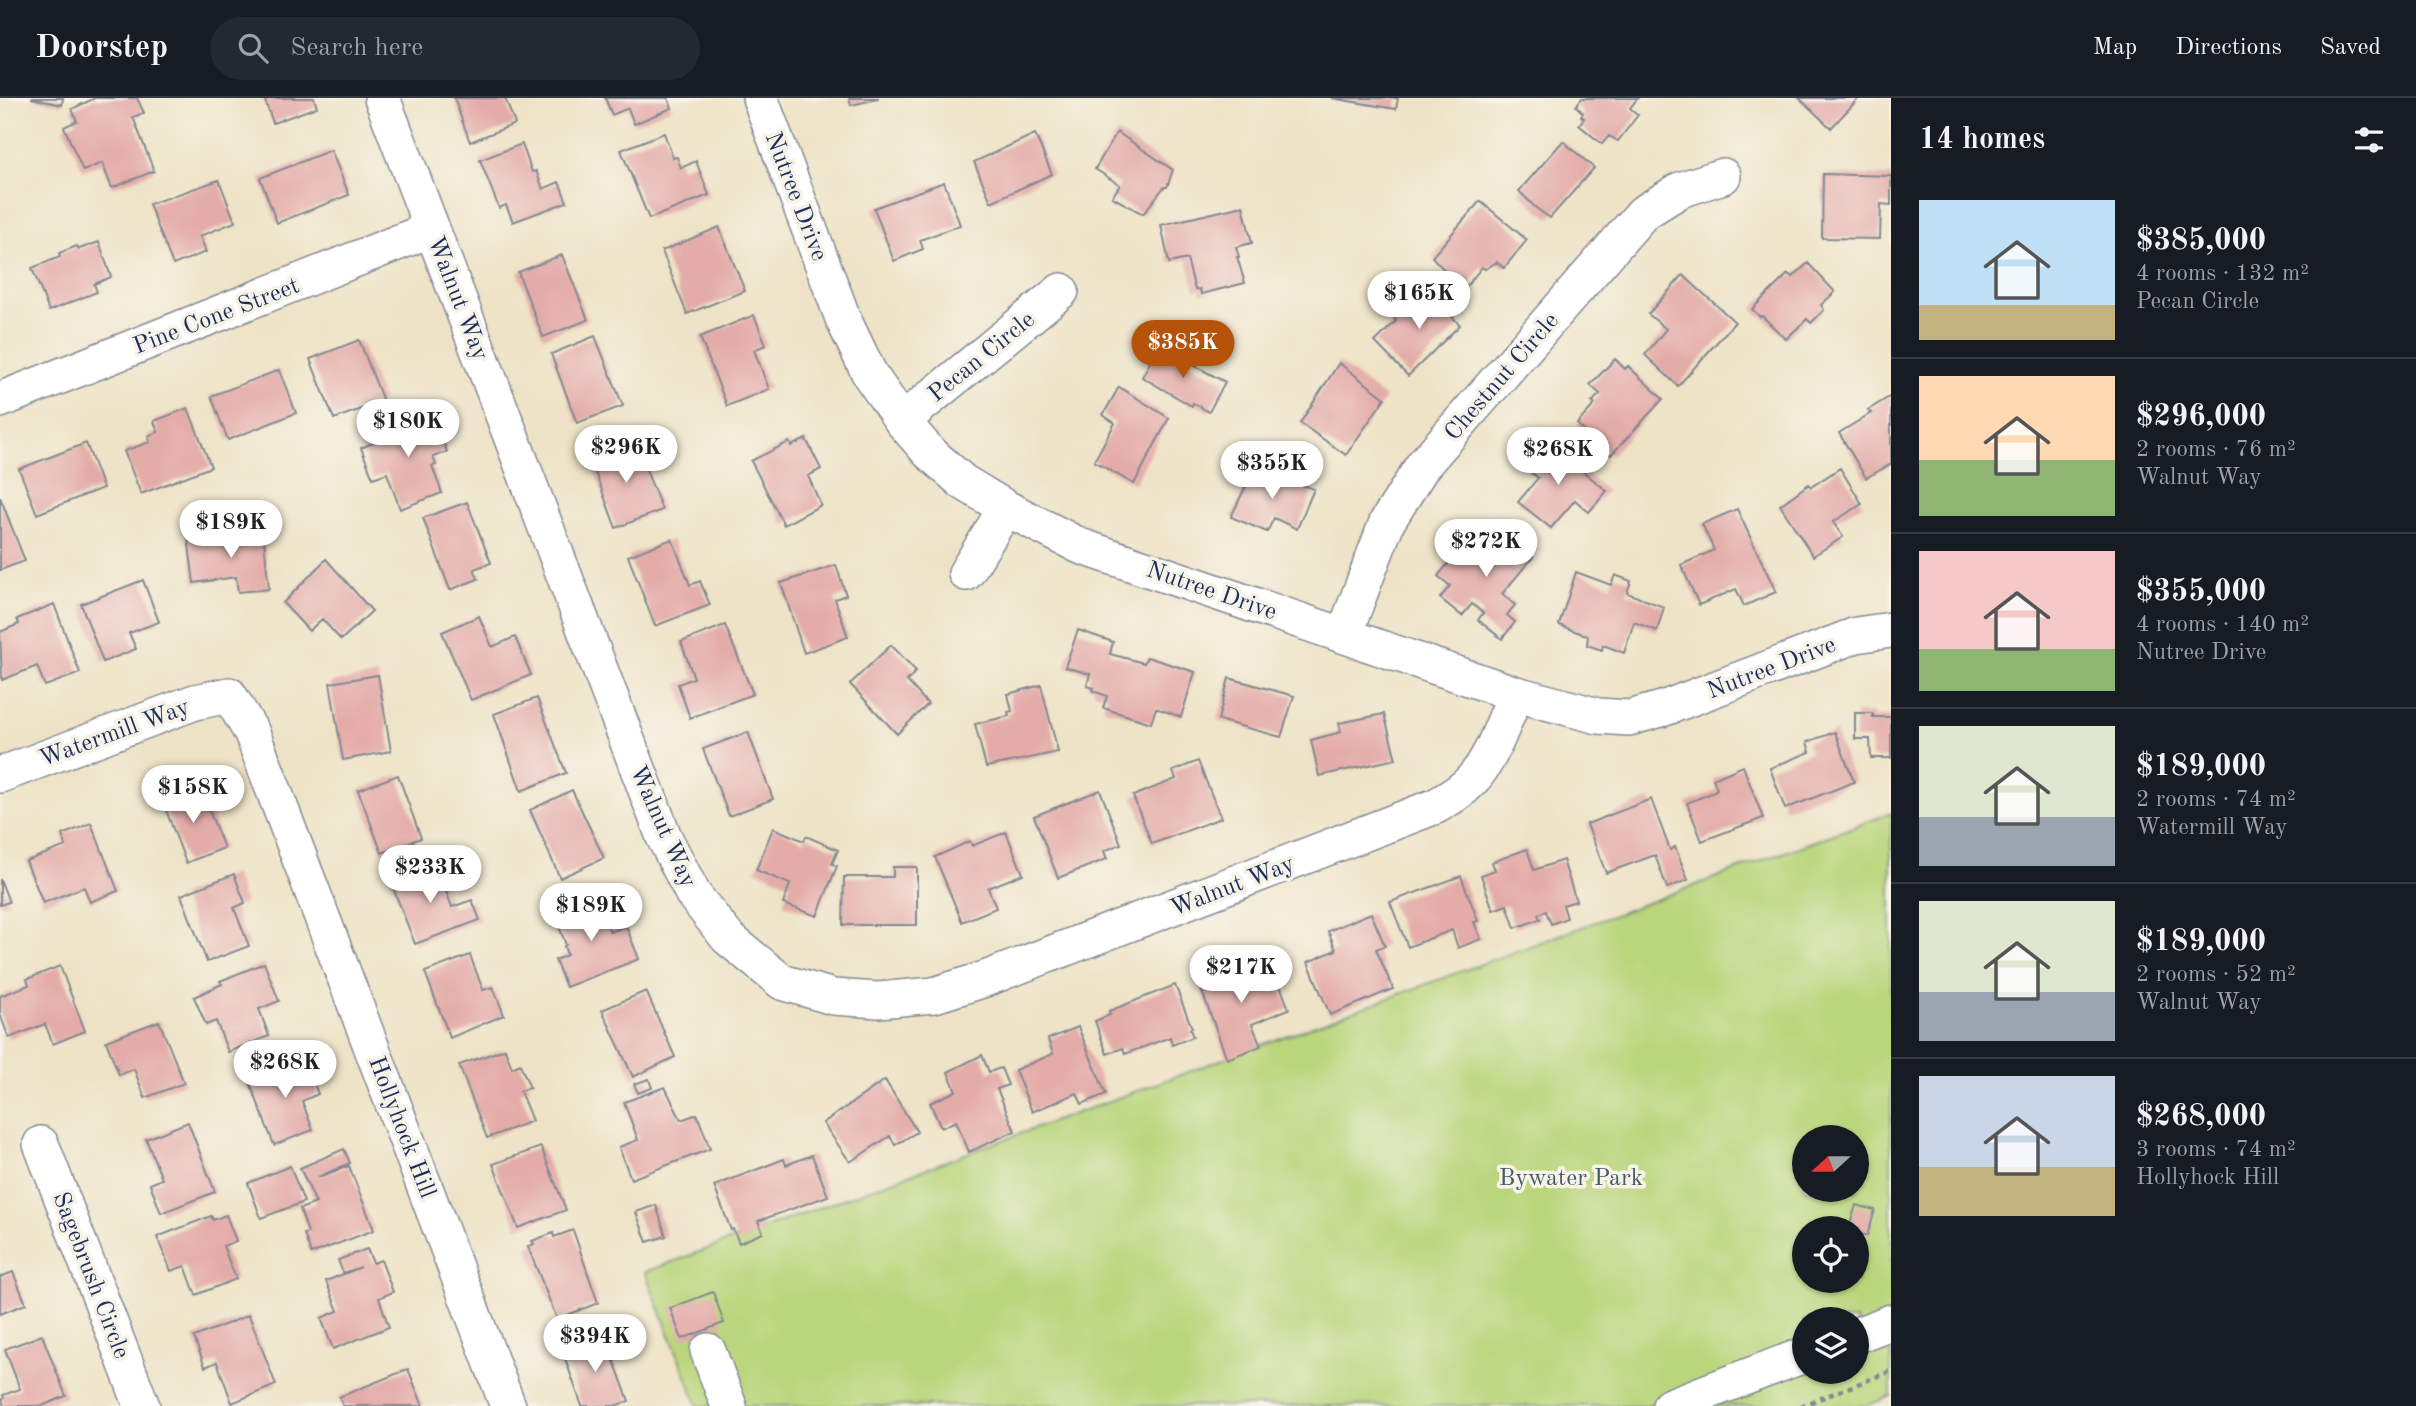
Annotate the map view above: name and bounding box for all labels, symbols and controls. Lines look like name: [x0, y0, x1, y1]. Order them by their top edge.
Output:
search box: [210, 17, 700, 80]
icon: search: [234, 29, 272, 67]
text: Doorstep: [35, 32, 168, 65]
text: Search here: [290, 35, 423, 61]
text: Map: [2093, 36, 2137, 60]
text: Directions: [2175, 36, 2282, 60]
text: Saved: [2320, 36, 2381, 60]
icon: filters: [2350, 121, 2388, 159]
text: 14 homes: [1919, 125, 2045, 155]
street label: Nutree Drive: [760, 129, 831, 264]
text: $385,000: [2136, 226, 2266, 256]
icon: home: [1975, 228, 2059, 312]
street label: Walnut Way: [422, 233, 492, 364]
text: 4 rooms · 132 m²: [2136, 262, 2309, 285]
pin: $165K: [1370, 272, 1468, 331]
street label: Pine Cone Street: [130, 274, 303, 360]
text: $165K: [1383, 282, 1455, 305]
text: Pecan Circle: [2136, 290, 2259, 313]
street label: Pecan Circle: [925, 308, 1040, 407]
street label: Chestnut Circle: [1441, 309, 1564, 446]
pin: $385K: [1134, 320, 1232, 380]
text: $385K: [1147, 331, 1219, 354]
pin: $180K: [359, 400, 457, 459]
text: $296,000: [2136, 402, 2266, 432]
icon: home: [1975, 404, 2059, 488]
text: $180K: [372, 410, 444, 433]
pin: $296K: [577, 426, 675, 485]
pin: $268K: [1509, 428, 1607, 487]
text: $296K: [590, 436, 662, 459]
text: $268K: [1522, 438, 1594, 461]
text: 2 rooms · 76 m²: [2136, 438, 2296, 461]
pin: $355K: [1223, 442, 1321, 501]
text: $355K: [1236, 452, 1308, 475]
text: Walnut Way: [2136, 466, 2261, 489]
pin: $189K: [182, 500, 280, 560]
text: $189K: [195, 511, 267, 534]
pin: $272K: [1437, 519, 1535, 579]
text: $272K: [1450, 530, 1522, 553]
street label: Nutree Drive: [1143, 558, 1280, 625]
text: $355,000: [2136, 577, 2266, 607]
icon: home: [1975, 579, 2059, 663]
text: 4 rooms · 140 m²: [2136, 613, 2309, 636]
street label: Nutree Drive: [1704, 633, 1839, 704]
text: Nutree Drive: [2136, 641, 2266, 664]
street label: Watermill Way: [36, 695, 193, 772]
text: $189,000: [2136, 752, 2266, 782]
icon: home: [1975, 754, 2059, 838]
street label: Walnut Way: [625, 762, 700, 892]
pin: $158K: [144, 766, 242, 825]
text: $158K: [157, 776, 229, 799]
text: 2 rooms · 74 m²: [2136, 788, 2296, 811]
text: Watermill Way: [2136, 816, 2287, 839]
pin: $233K: [381, 846, 479, 905]
street label: Walnut Way: [1167, 852, 1298, 922]
text: $233K: [394, 856, 466, 879]
pin: $189K: [542, 884, 640, 943]
text: $189K: [555, 894, 627, 917]
text: $189,000: [2136, 927, 2266, 957]
icon: home: [1975, 929, 2059, 1013]
pin: $217K: [1192, 946, 1290, 1005]
text: $217K: [1205, 956, 1277, 979]
text: 2 rooms · 52 m²: [2136, 963, 2296, 986]
text: Walnut Way: [2136, 991, 2261, 1014]
pin: $268K: [236, 1040, 334, 1100]
text: $268K: [249, 1051, 321, 1074]
street label: Hollyhock Hill: [363, 1054, 439, 1202]
text: $268,000: [2136, 1102, 2266, 1132]
icon: home: [1975, 1104, 2059, 1188]
north arrow: [1792, 1125, 1869, 1202]
map controls: [1792, 1125, 1869, 1384]
text: 3 rooms · 74 m²: [2136, 1138, 2296, 1161]
text: Hollyhock Hill: [2136, 1166, 2279, 1189]
park label: Bywater Park: [1499, 1167, 1643, 1191]
street label: Sagebrush Circle: [47, 1189, 133, 1362]
button: locate: [1792, 1216, 1869, 1293]
button: layers: [1792, 1307, 1869, 1384]
pin: $394K: [546, 1314, 644, 1374]
text: $394K: [559, 1325, 631, 1348]

